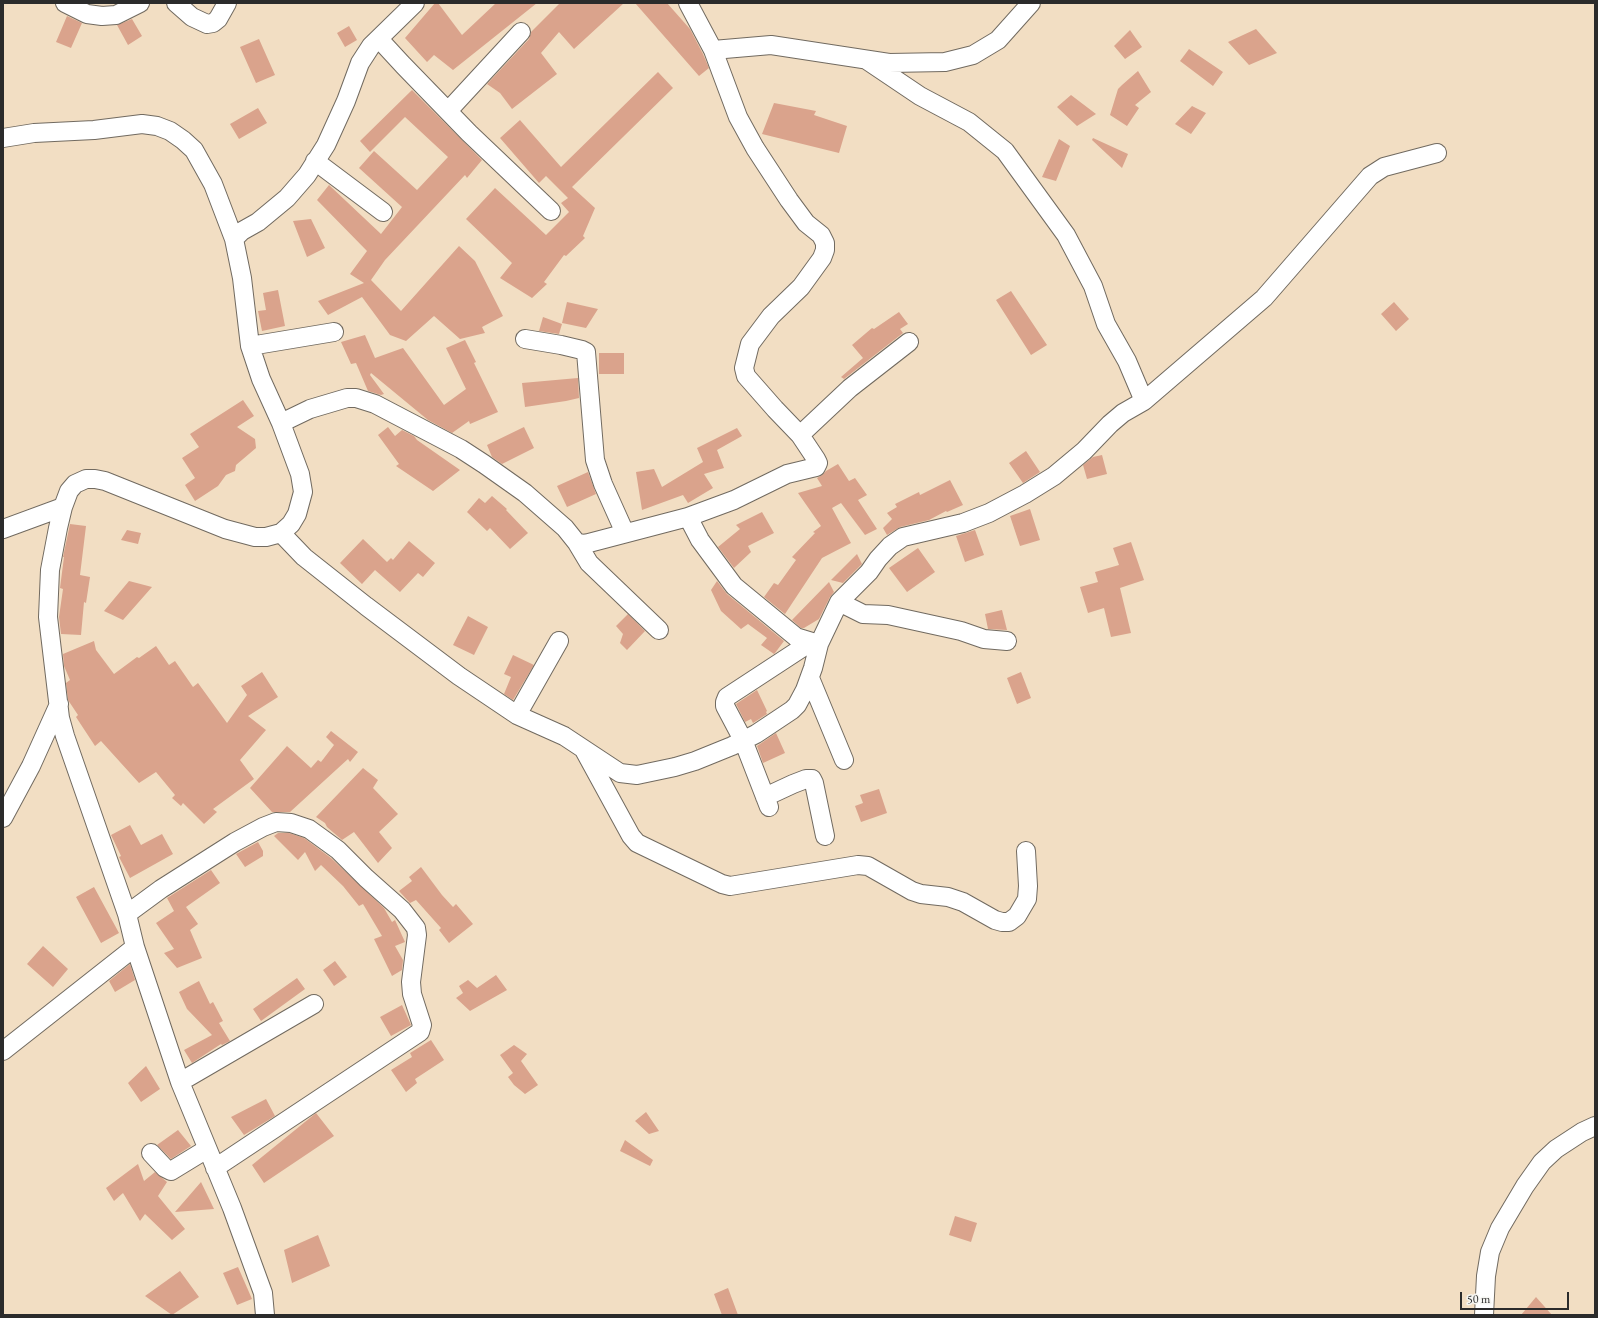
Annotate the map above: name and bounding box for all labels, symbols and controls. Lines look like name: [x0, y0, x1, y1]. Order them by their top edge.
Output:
scale bar: [1462, 1284, 1571, 1310]
text: 50 m: [1467, 1291, 1490, 1307]

